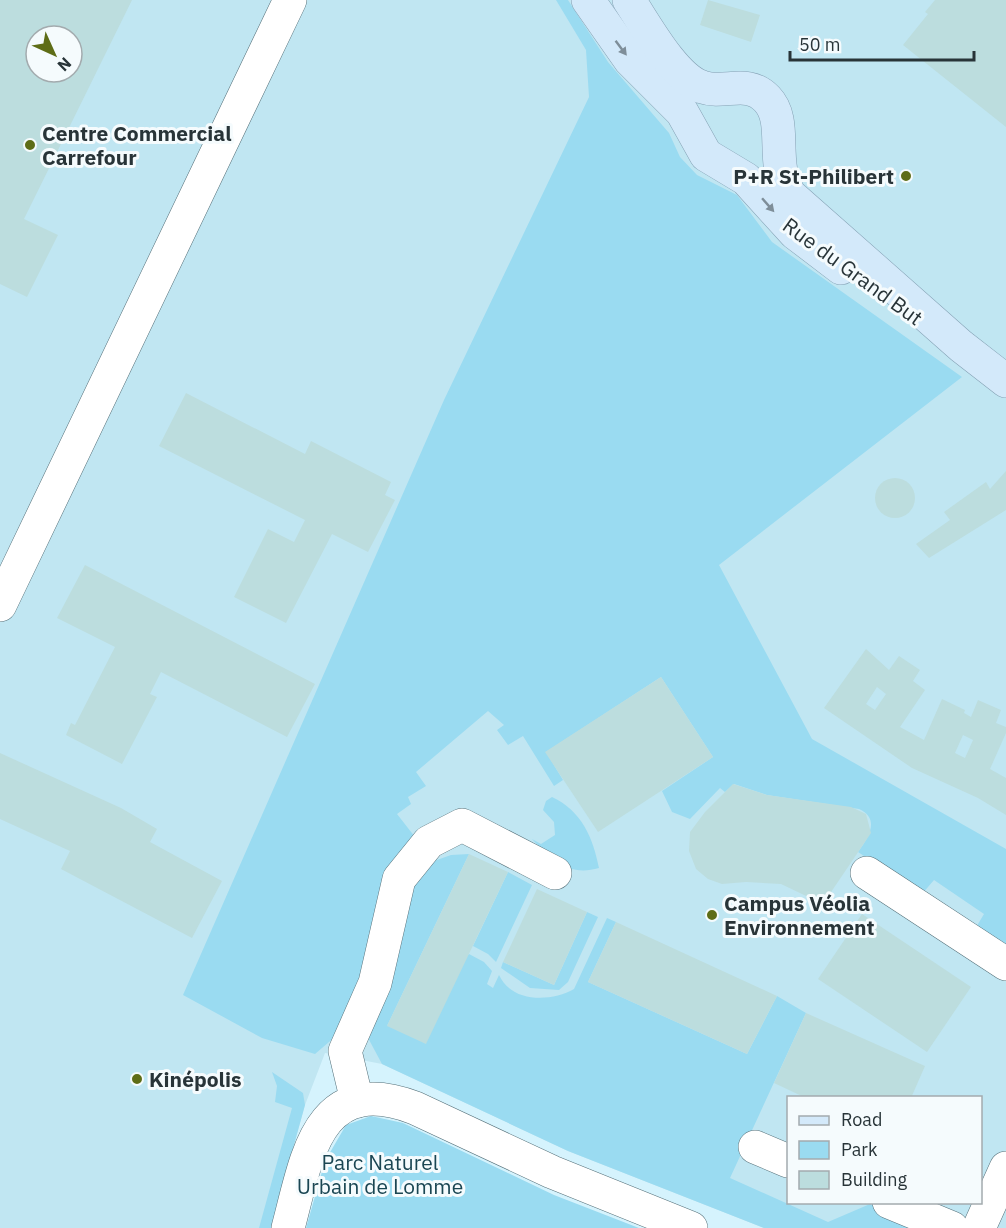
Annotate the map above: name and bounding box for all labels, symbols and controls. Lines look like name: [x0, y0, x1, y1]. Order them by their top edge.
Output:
north arrow: [24, 24, 84, 84]
scale bar: [790, 24, 974, 62]
text: 50 m: [799, 33, 841, 56]
one-way arrow: [615, 40, 628, 56]
text: N: [53, 53, 76, 76]
place label: Centre Commercial Carrefour: [42, 119, 232, 171]
marker: Centre Commercial Carrefour: [23, 138, 37, 152]
place label: P+R St-Philibert: [733, 162, 894, 190]
marker: P+R St-Philibert: [899, 169, 913, 183]
one-way arrow: [761, 197, 774, 212]
street label: Rue du Grand But: [777, 211, 929, 331]
place label: Campus Véolia Environnement: [724, 889, 875, 941]
marker: Campus Véolia Environnement: [705, 908, 719, 922]
place label: Kinépolis: [149, 1065, 242, 1093]
marker: Kinépolis: [130, 1072, 144, 1086]
legend: [787, 1096, 982, 1204]
text: Road: [841, 1108, 882, 1131]
text: Park: [841, 1138, 878, 1161]
park label: Parc Naturel Urbain de Lomme: [297, 1148, 463, 1200]
text: Building: [841, 1168, 908, 1191]

